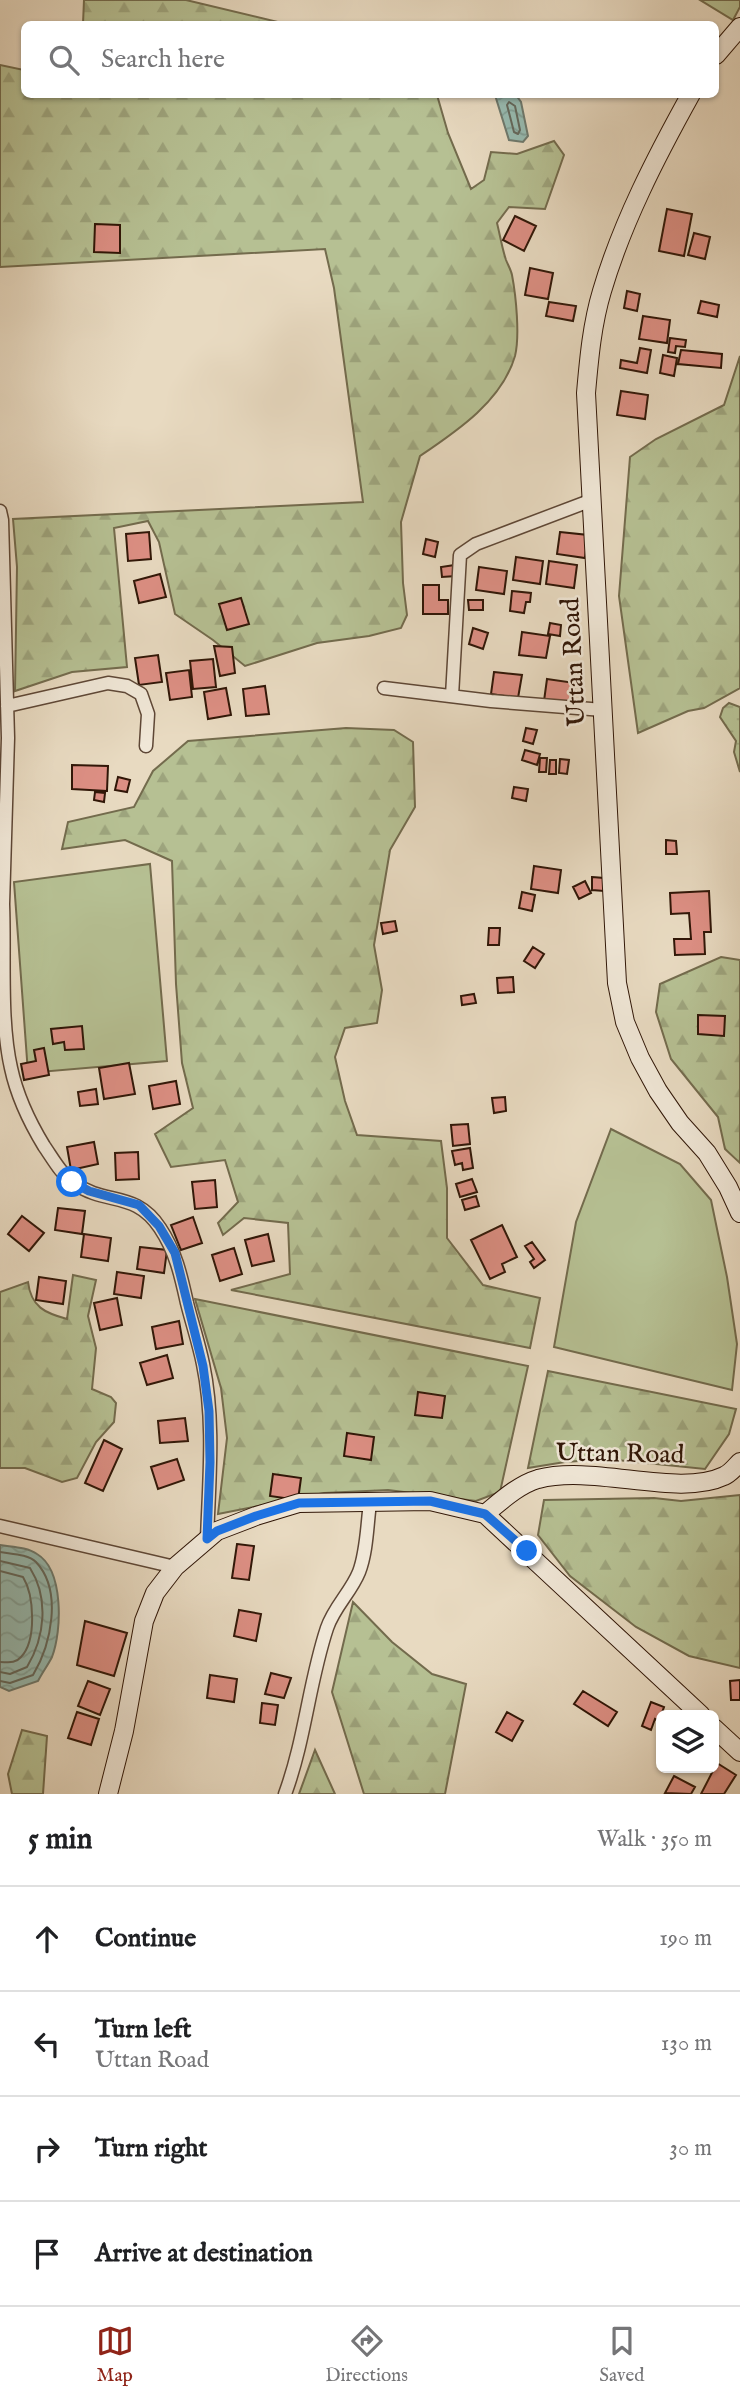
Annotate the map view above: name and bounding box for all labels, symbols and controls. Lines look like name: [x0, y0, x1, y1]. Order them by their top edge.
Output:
search box: [21, 21, 719, 98]
icon: search: [45, 41, 83, 79]
text: Search here: [101, 43, 225, 76]
street label: Uttan Road: [554, 597, 594, 727]
route start: [56, 1166, 87, 1197]
street label: Uttan Road: [555, 1436, 685, 1472]
route end: [511, 1535, 542, 1566]
map controls: [656, 1710, 719, 1773]
button: layers: [656, 1710, 719, 1773]
text: 5 min: [28, 1821, 93, 1859]
text: Walk · 350 m: [597, 1825, 712, 1854]
icon: ahead: [28, 1920, 66, 1958]
text: Continue: [95, 1922, 196, 1955]
text: 190 m: [659, 1924, 712, 1953]
text: Turn left: [95, 2013, 192, 2046]
icon: left: [28, 2025, 66, 2063]
text: 130 m: [661, 2029, 712, 2058]
text: Uttan Road: [95, 2046, 209, 2075]
icon: right: [28, 2130, 66, 2168]
text: Turn right: [95, 2132, 208, 2165]
text: 30 m: [669, 2134, 712, 2163]
icon: arrive: [28, 2235, 66, 2273]
text: Arrive at destination: [95, 2237, 313, 2270]
tab: Map: [96, 2322, 134, 2388]
tab: Directions: [325, 2322, 408, 2388]
tab: Saved: [599, 2322, 644, 2388]

